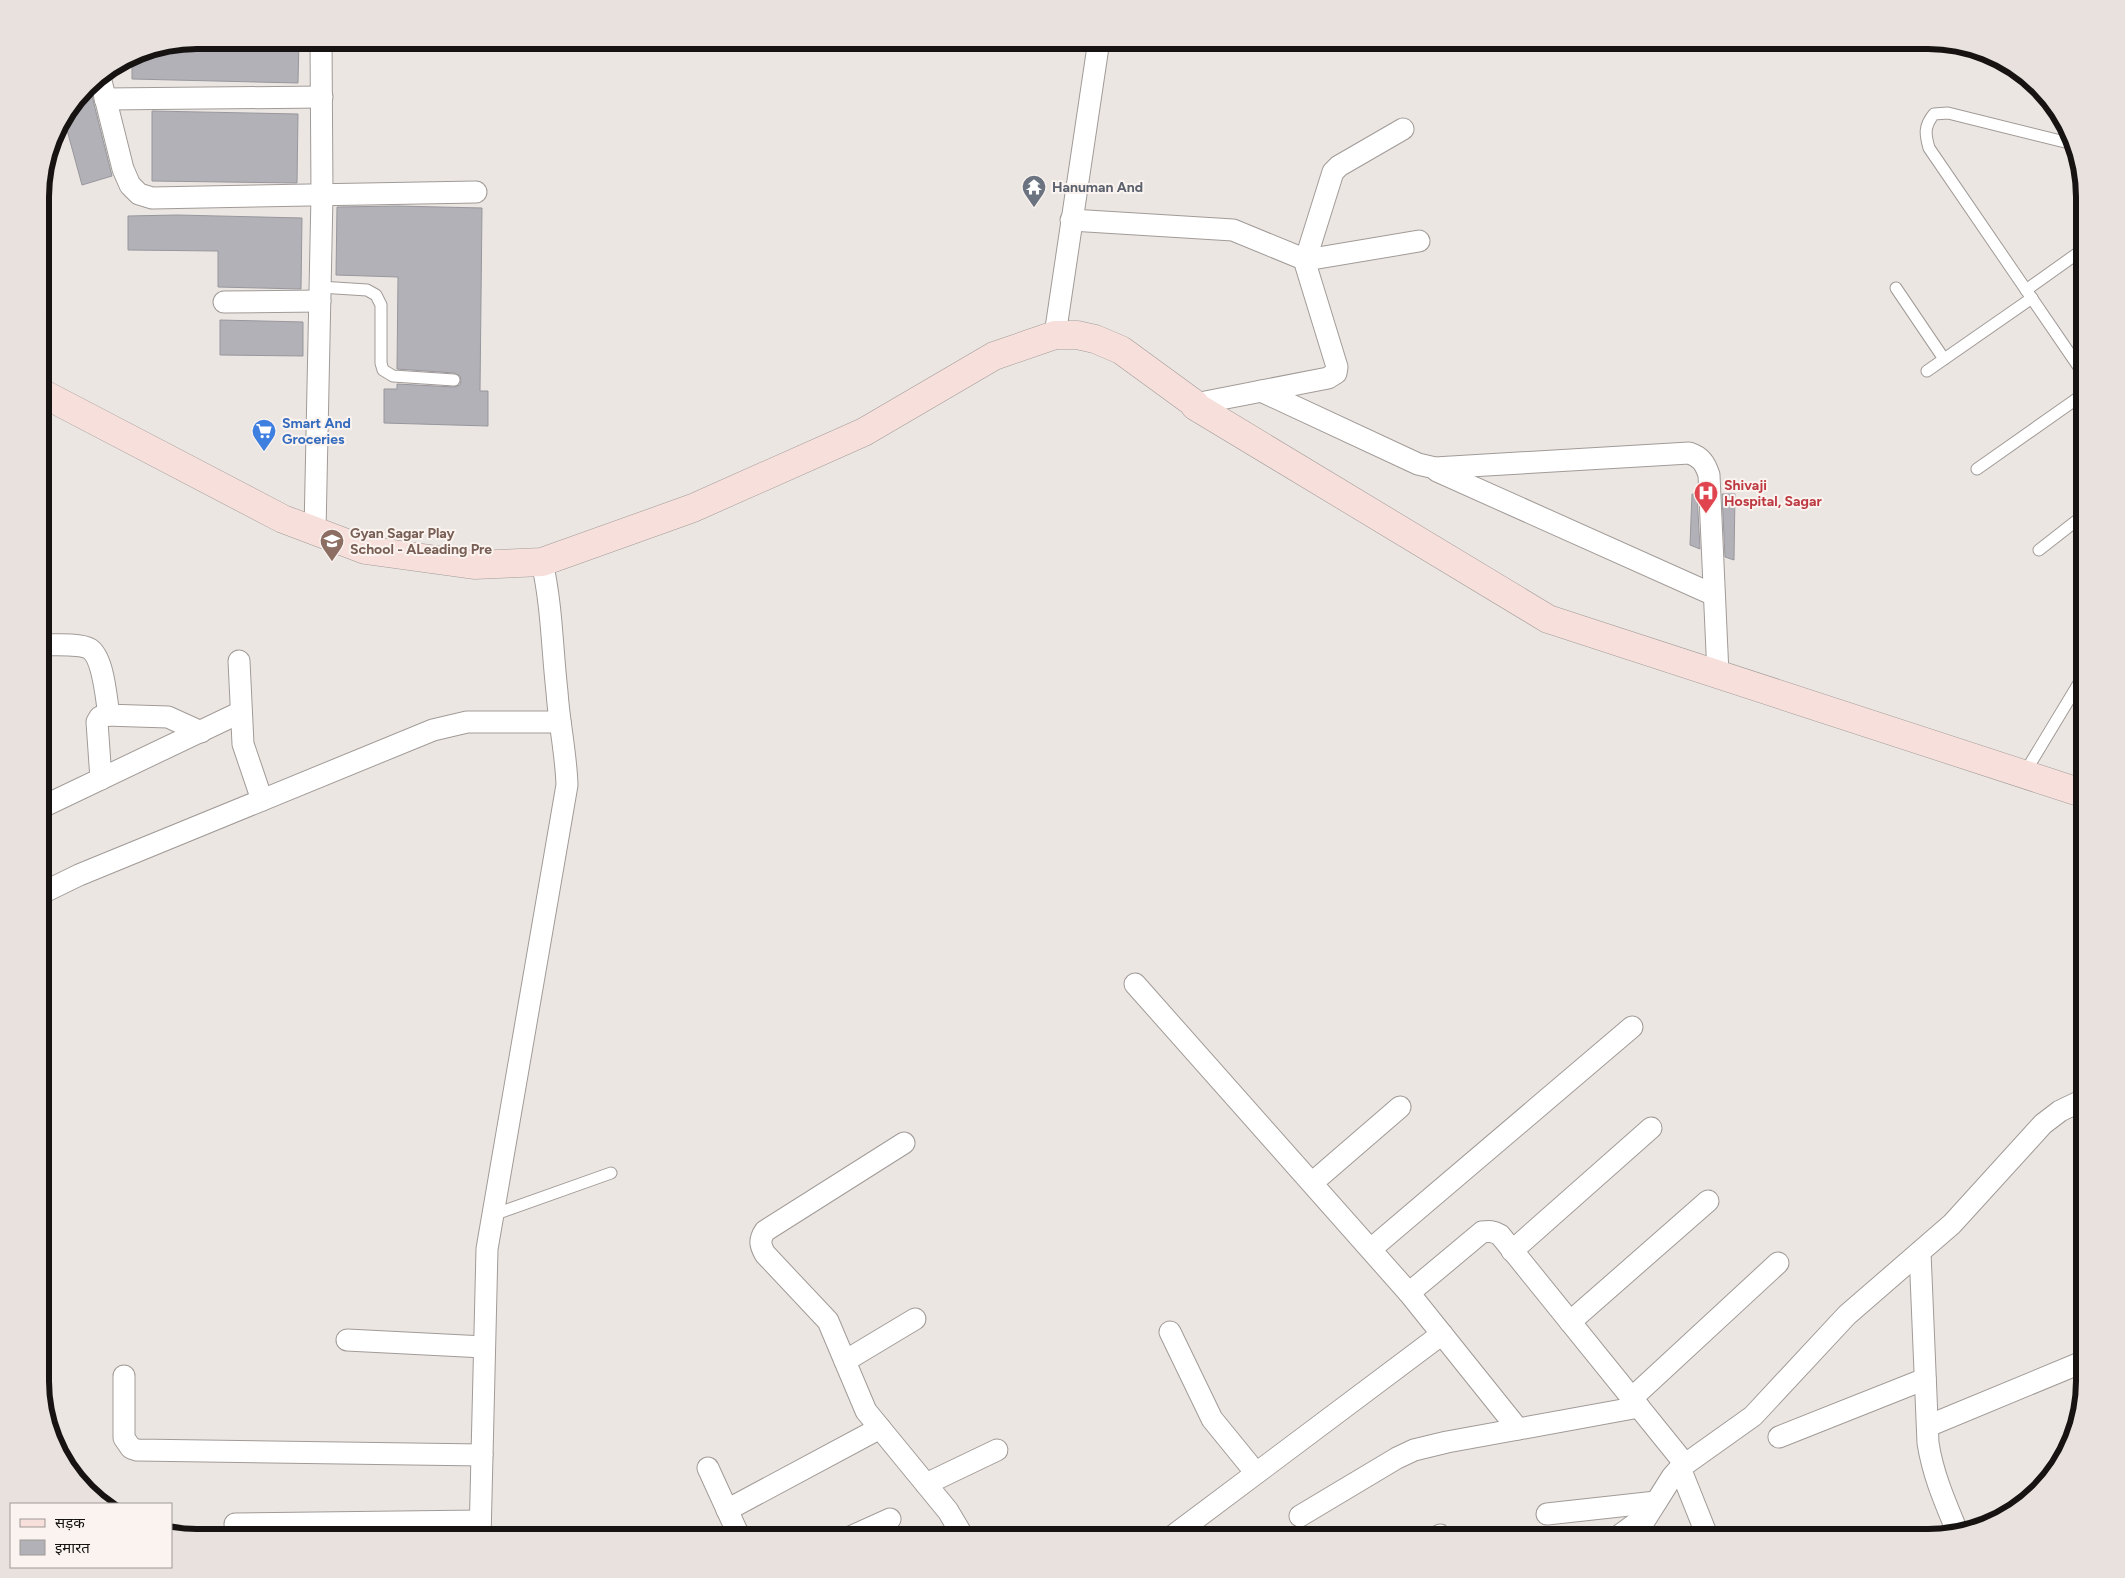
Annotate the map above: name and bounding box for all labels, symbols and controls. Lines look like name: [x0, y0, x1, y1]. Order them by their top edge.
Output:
temple icon: Hanuman And: [1021, 174, 1047, 208]
place label: Hanuman And: [1052, 179, 1143, 196]
place label: Smart And Groceries: [282, 415, 351, 448]
supermarket icon: Smart And Groceries: [251, 418, 277, 452]
place label: Shivaji Hospital, Sagar: [1724, 477, 1822, 510]
hospital icon: Shivaji Hospital, Sagar: [1693, 480, 1719, 514]
place label: Gyan Sagar Play School - ALeading Pre: [350, 525, 492, 558]
school or university icon: Gyan Sagar Play School - ALeading Pre: [319, 528, 345, 562]
legend: [10, 1503, 172, 1568]
text: सड़क: [55, 1514, 85, 1532]
text: इमारत: [55, 1539, 90, 1557]

